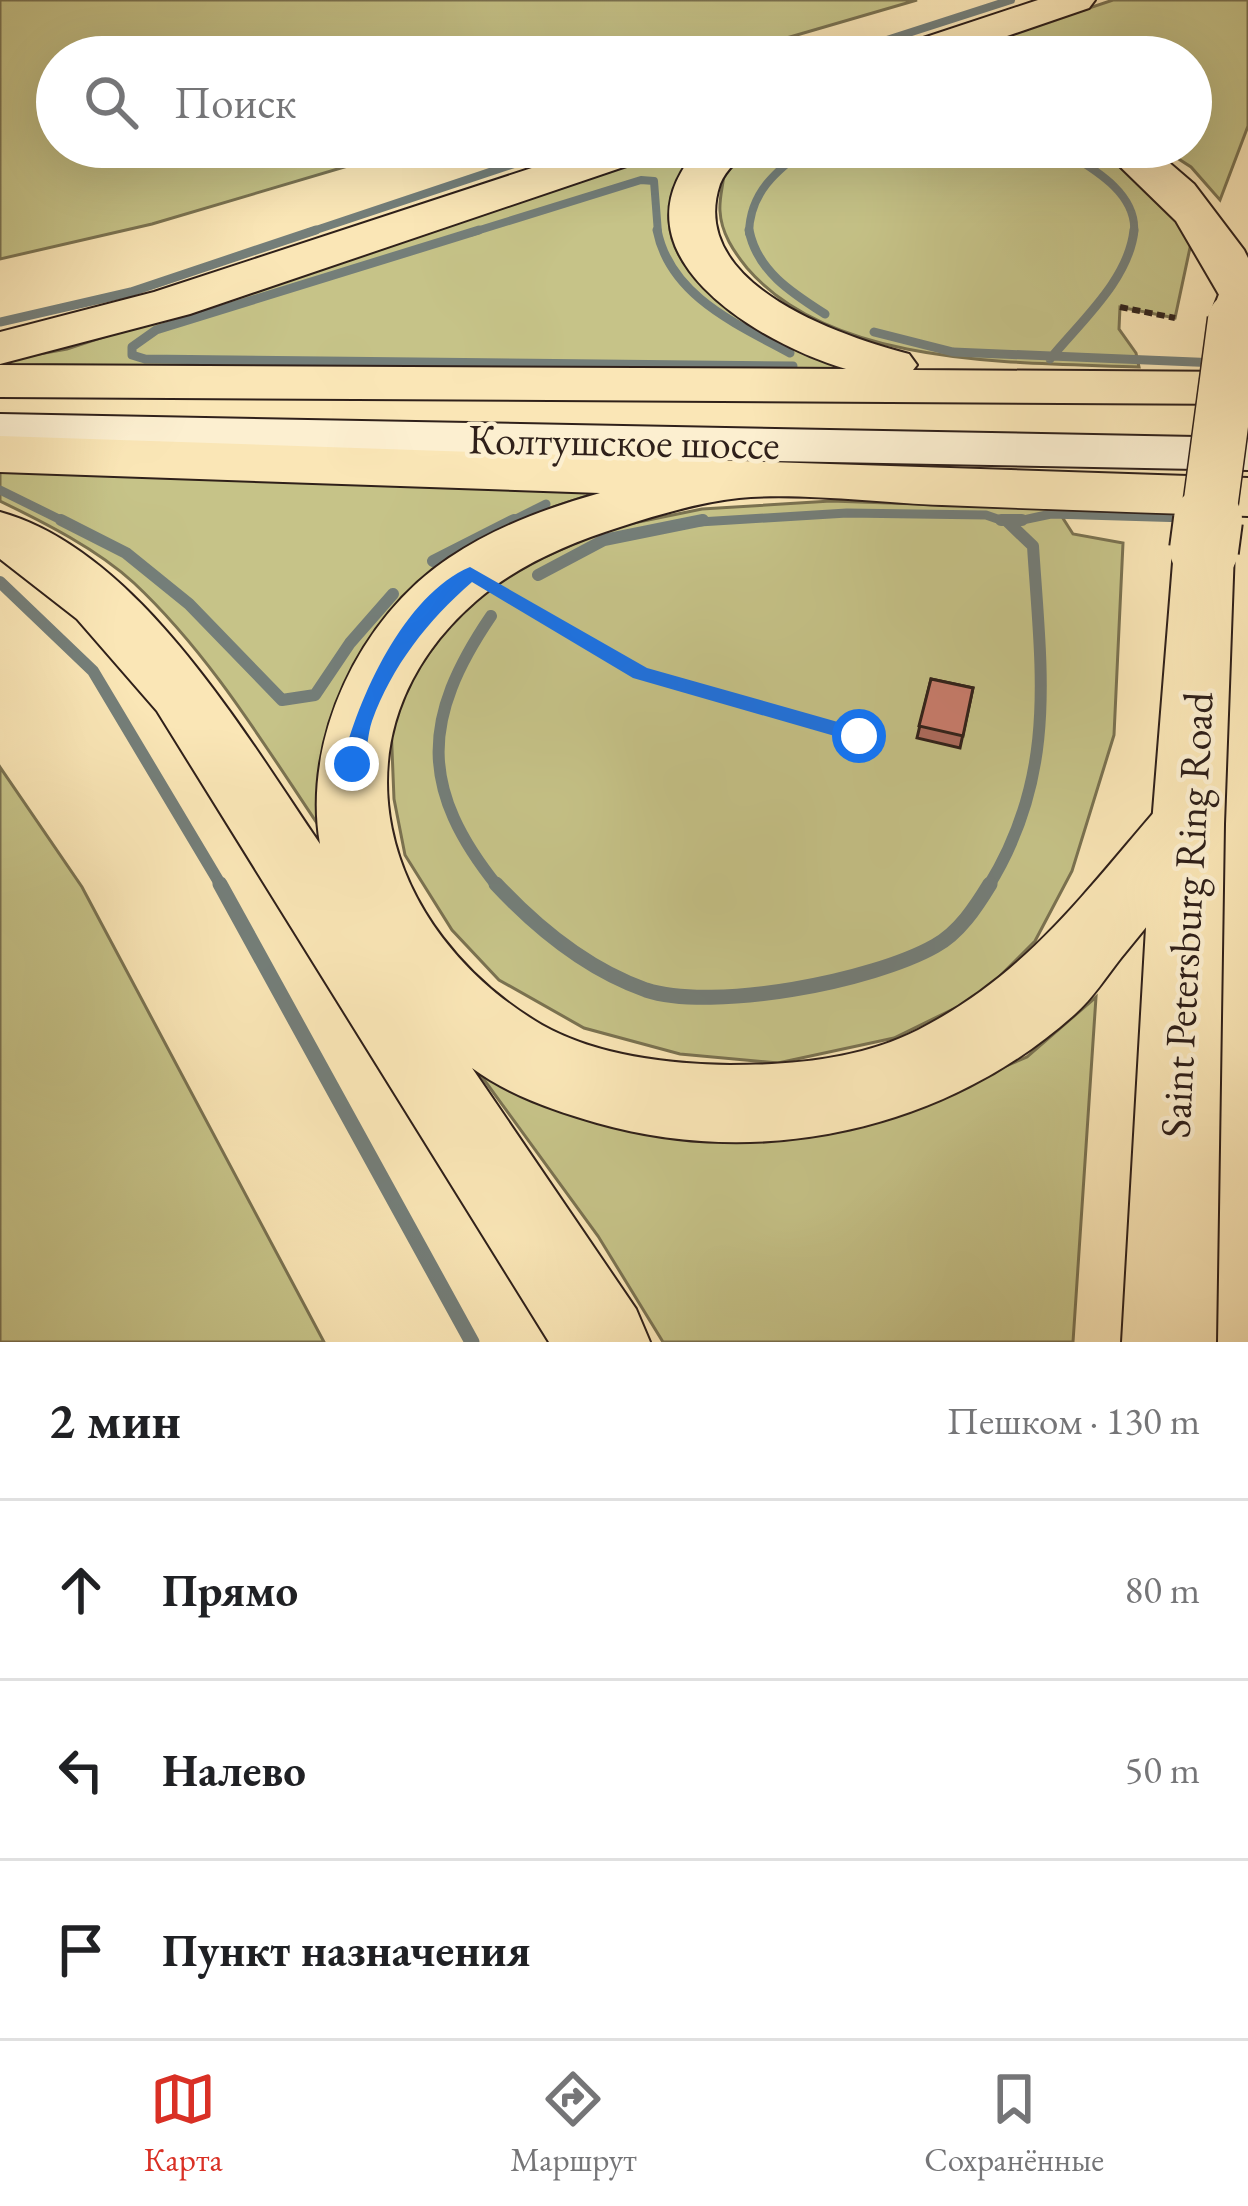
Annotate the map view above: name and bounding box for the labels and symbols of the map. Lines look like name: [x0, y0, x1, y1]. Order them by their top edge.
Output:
street label: Колтушское шоссе: [468, 411, 780, 472]
street label: Saint Petersburg Ring Road: [1147, 690, 1226, 1139]
route start: [832, 709, 886, 763]
route end: [325, 737, 379, 791]

